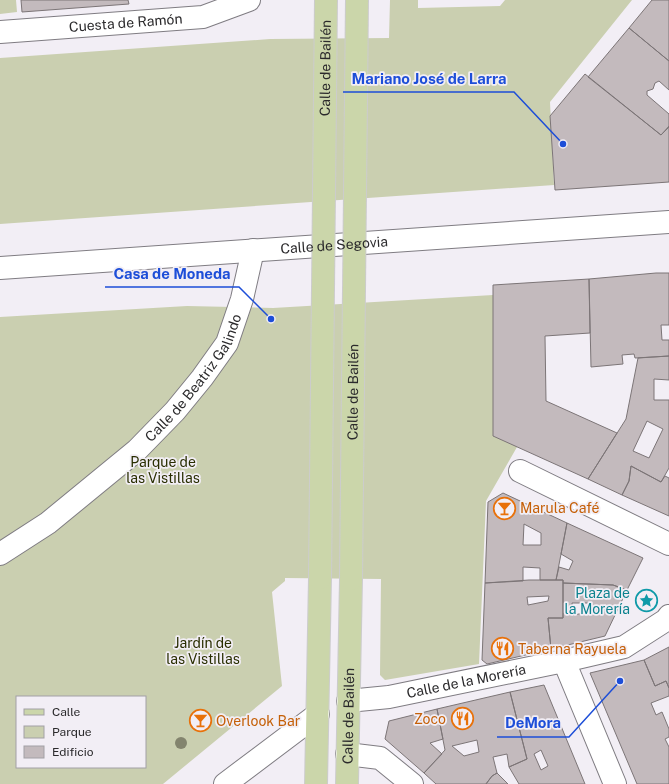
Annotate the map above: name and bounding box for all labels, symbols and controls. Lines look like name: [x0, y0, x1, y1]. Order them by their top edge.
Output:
street label: Cuesta de Ramón: [68, 11, 183, 35]
street label: Calle de Bailén: [317, 20, 334, 116]
callout: Mariano José de Larra: [343, 65, 514, 92]
text: Mariano José de Larra: [351, 70, 507, 87]
street label: Calle de Segovia: [280, 233, 389, 257]
callout: Casa de Moneda: [105, 260, 239, 287]
text: Casa de Moneda: [113, 265, 231, 282]
street label: Calle de Beatriz Galindo: [142, 312, 244, 445]
street label: Calle de Bailén: [344, 344, 361, 440]
park label: Parque de las Vistillas: [126, 454, 200, 486]
bar icon: Marula Café: [491, 495, 517, 521]
place label: Marula Café: [520, 500, 600, 516]
place label: Plaza de la Morería: [565, 585, 630, 617]
place icon: Plaza de la Morería: [633, 588, 659, 614]
park label: Jardín de las Vistillas: [166, 635, 240, 667]
restaurant icon: Taberna Rayuela: [489, 636, 515, 662]
place label: Taberna Rayuela: [518, 641, 626, 657]
street label: Calle de la Morería: [405, 661, 527, 701]
street label: Calle de Bailén: [339, 668, 357, 764]
legend: [16, 696, 146, 768]
text: Calle: [52, 705, 81, 719]
restaurant icon: Zoco: [449, 706, 475, 732]
bar icon: Overlook Bar: [188, 708, 214, 734]
callout: DeMora: [497, 710, 569, 737]
place label: Zoco: [414, 711, 446, 727]
place label: Overlook Bar: [216, 713, 300, 729]
text: DeMora: [505, 714, 561, 731]
text: Parque: [52, 725, 92, 739]
text: Edificio: [52, 745, 94, 759]

